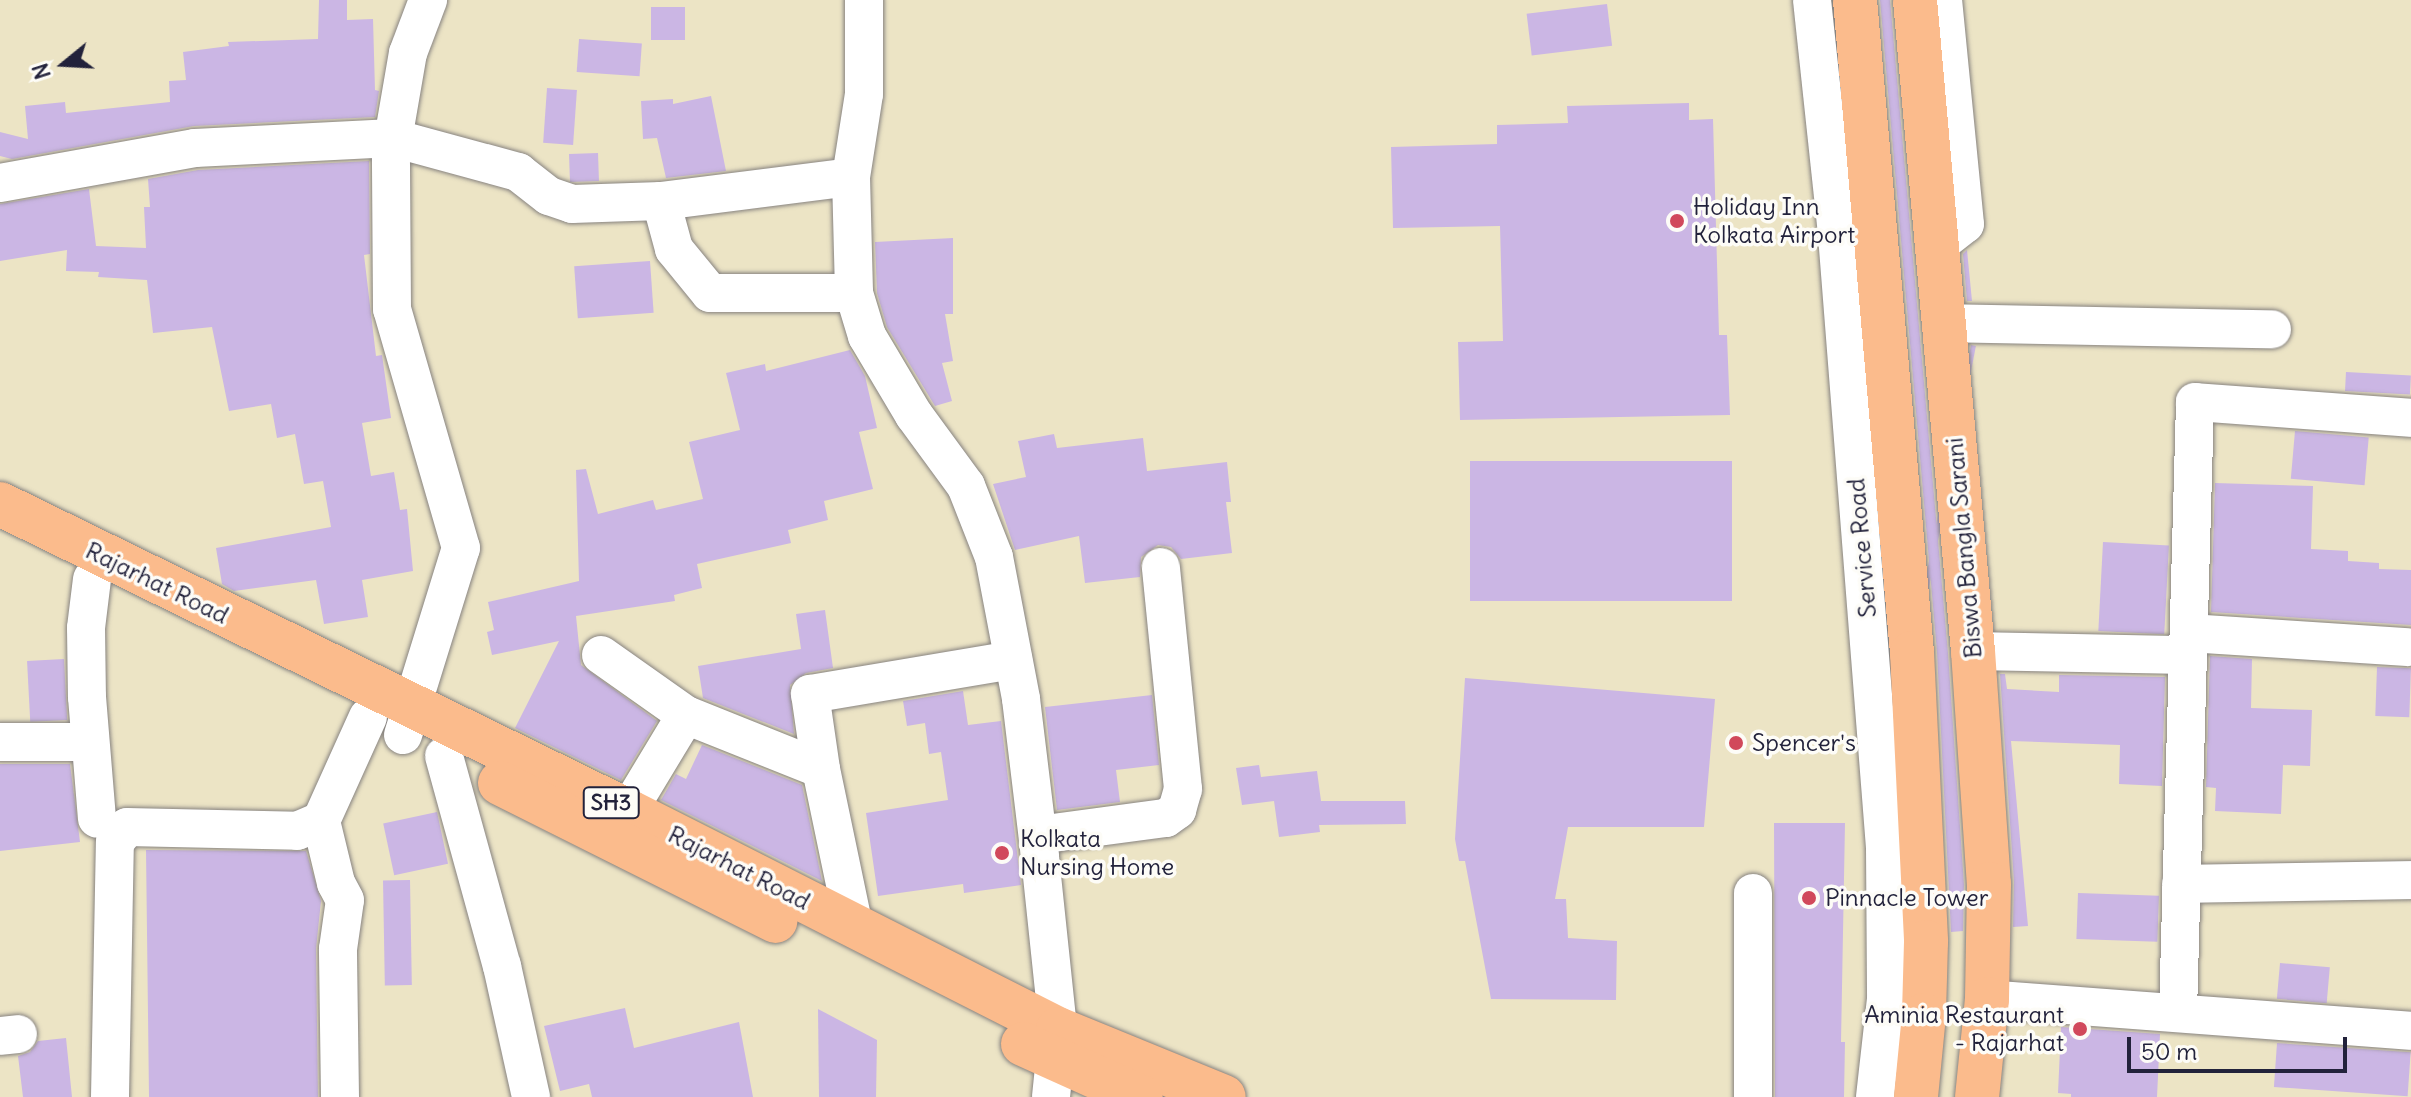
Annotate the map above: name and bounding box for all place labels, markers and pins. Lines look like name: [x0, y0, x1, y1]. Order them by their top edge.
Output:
place label: Holiday Inn Kolkata Airport: [1693, 193, 1855, 249]
marker: Holiday Inn Kolkata Airport: [1668, 212, 1686, 230]
place label: Spencer's: [1752, 729, 1856, 757]
marker: Spencer's: [1727, 734, 1745, 752]
place label: Kolkata Nursing Home: [1020, 825, 1174, 881]
marker: Kolkata Nursing Home: [991, 842, 1013, 864]
place label: Pinnacle Tower: [1825, 884, 1988, 912]
marker: Pinnacle Tower: [1800, 889, 1818, 907]
place label: Aminia Restaurant - Rajarhat: [1864, 1001, 2064, 1057]
marker: Aminia Restaurant - Rajarhat: [2071, 1020, 2089, 1038]

